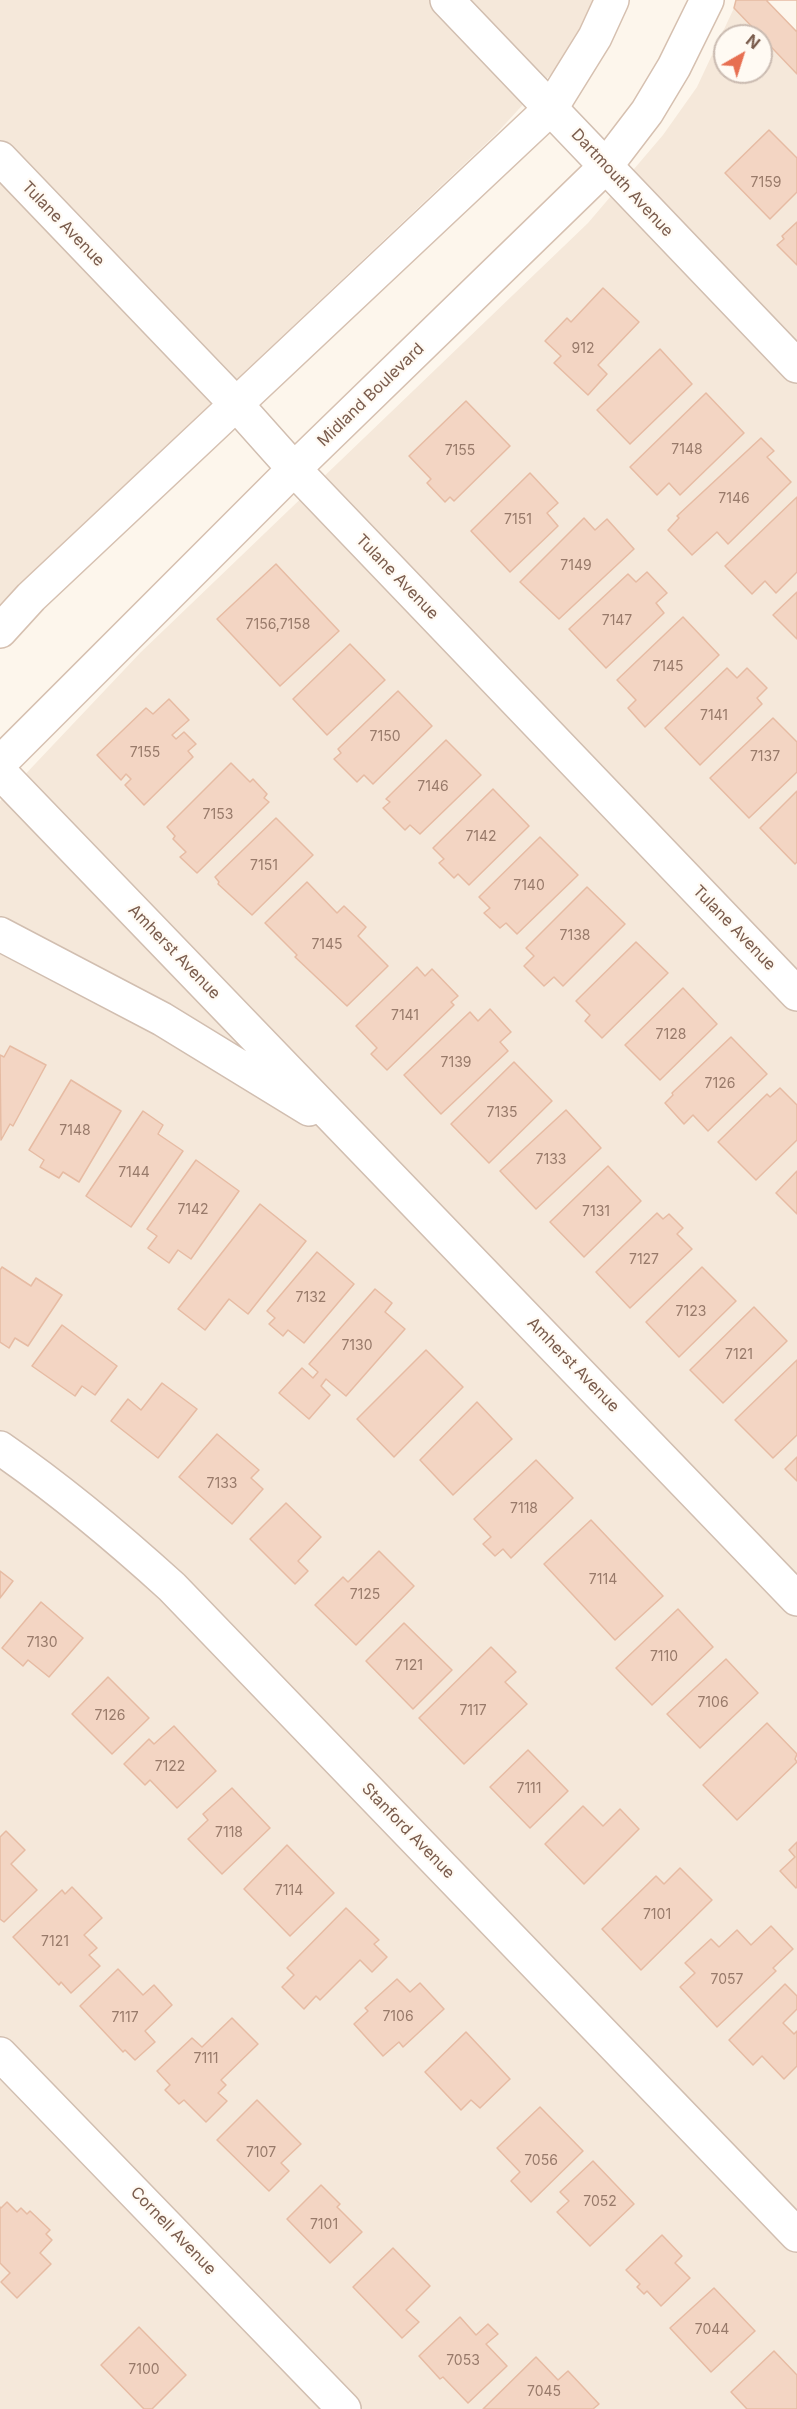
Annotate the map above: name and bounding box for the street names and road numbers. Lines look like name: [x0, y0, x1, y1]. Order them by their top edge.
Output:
street label: Dartmouth Avenue: [567, 125, 677, 241]
street label: Tulane Avenue: [18, 177, 108, 271]
street label: Midland Boulevard: [314, 339, 428, 451]
street label: Tulane Avenue: [352, 530, 442, 624]
street label: Tulane Avenue: [689, 881, 779, 975]
street label: Amherst Avenue: [124, 901, 224, 1003]
street label: Amherst Avenue: [523, 1314, 623, 1416]
street label: Stanford Avenue: [358, 1779, 458, 1883]
street label: Cornell Avenue: [126, 2183, 220, 2279]

